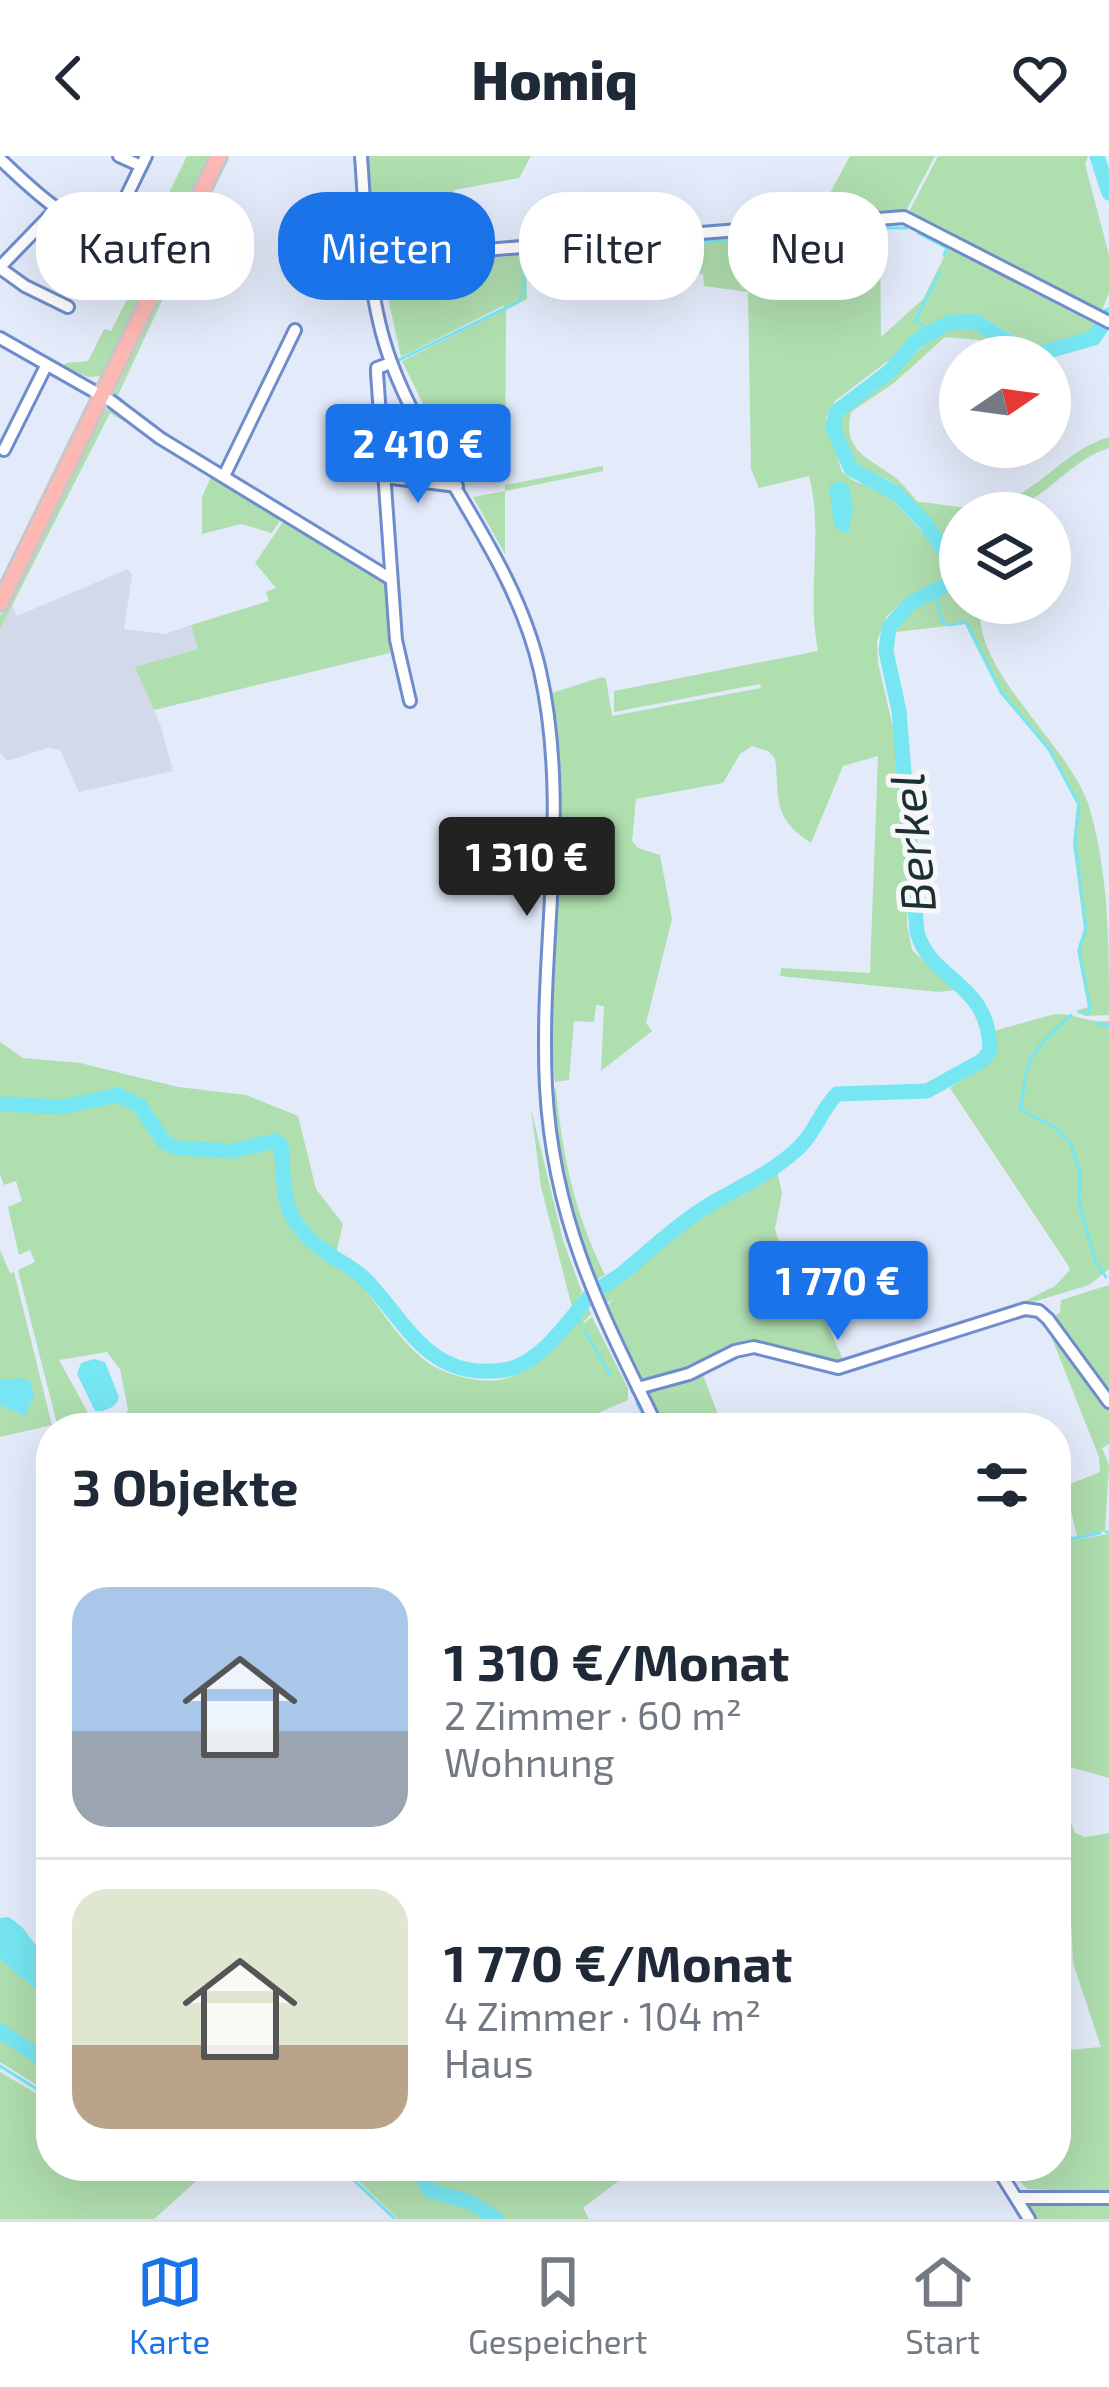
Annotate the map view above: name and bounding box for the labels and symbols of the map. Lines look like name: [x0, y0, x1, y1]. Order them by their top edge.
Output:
north arrow: [939, 336, 1071, 468]
pin: 2 410 €: [307, 404, 529, 506]
water label: Berkel: [876, 771, 946, 915]
pin: 1 310 €: [416, 817, 638, 919]
pin: 1 770 €: [727, 1241, 949, 1343]

